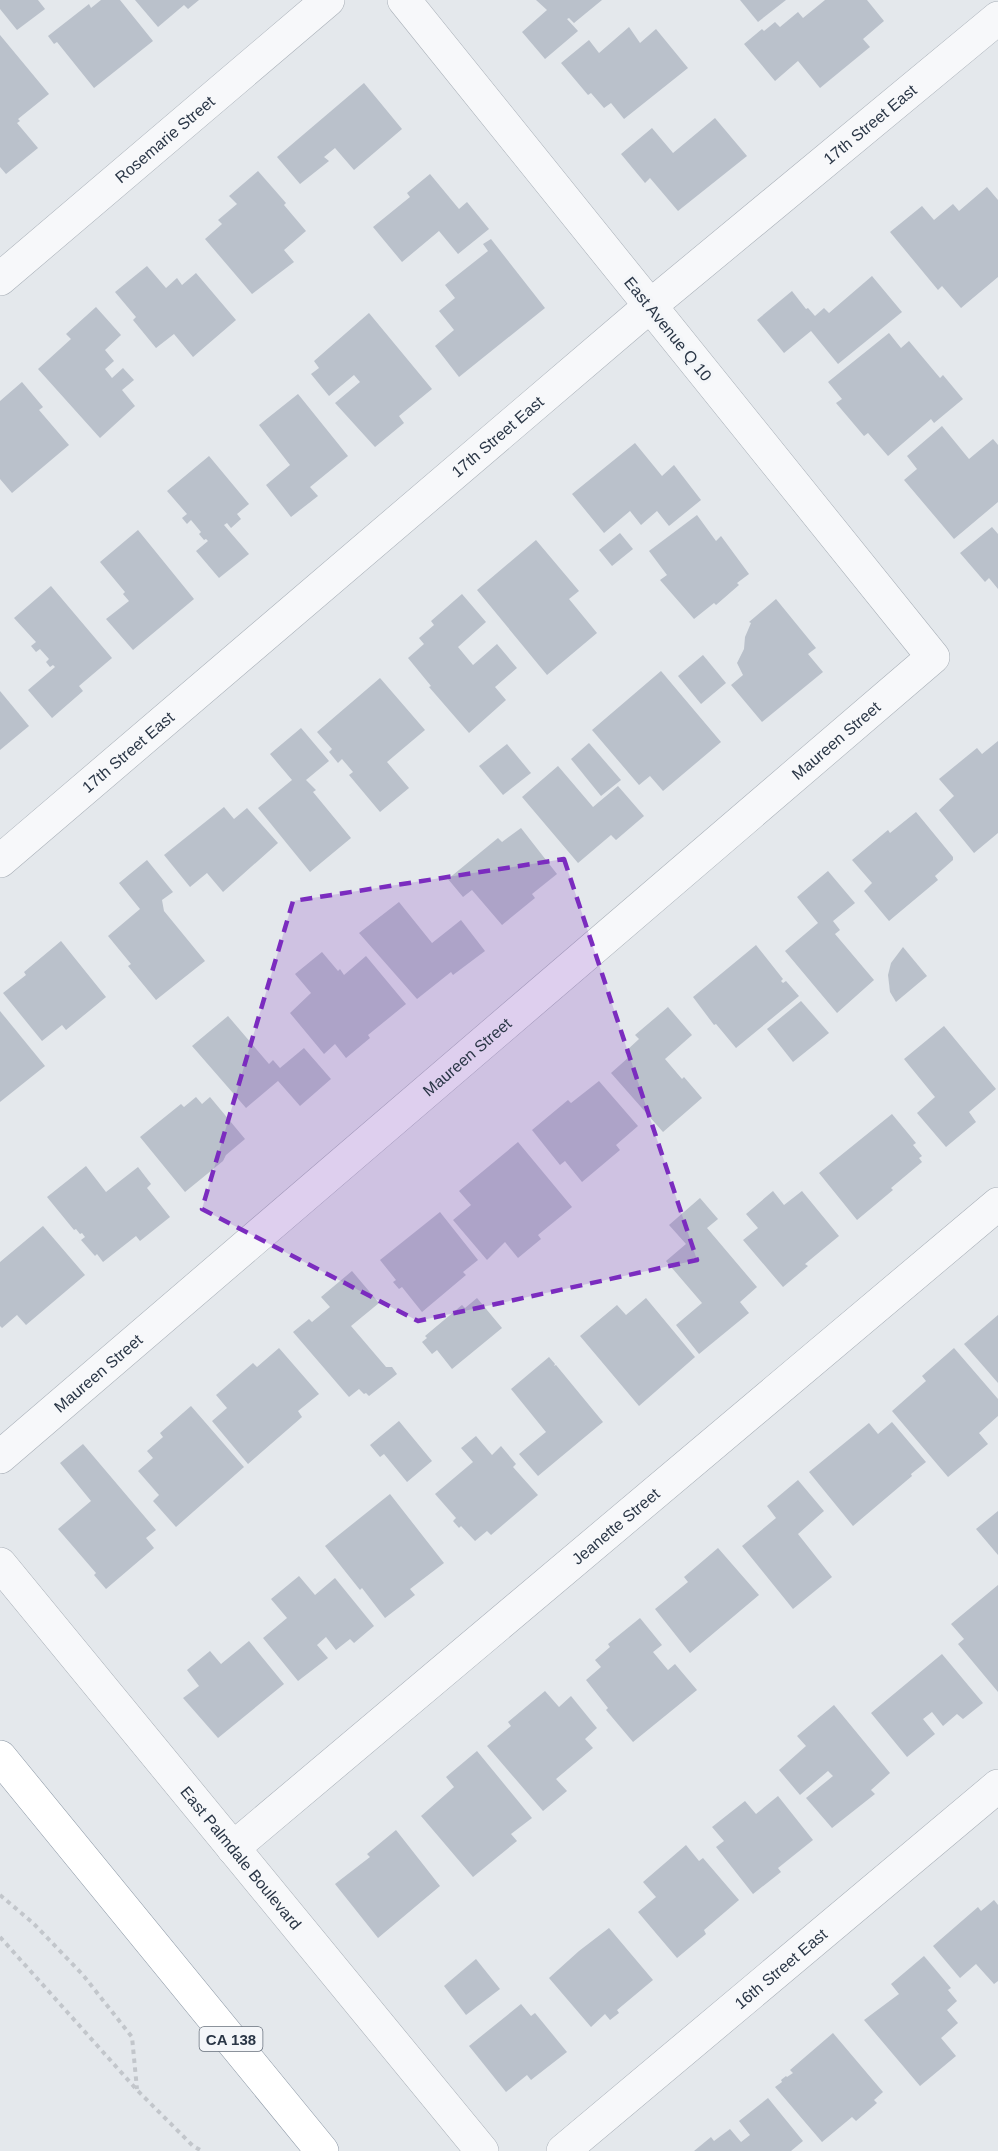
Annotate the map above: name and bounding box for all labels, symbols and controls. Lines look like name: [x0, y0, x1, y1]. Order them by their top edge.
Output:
street label: 17th Street East: [820, 81, 920, 167]
street label: Rosemarie Street: [112, 92, 218, 186]
street label: East Avenue Q 10: [621, 274, 715, 384]
street label: 17th Street East: [448, 392, 547, 480]
street label: Maureen Street: [788, 698, 884, 783]
street label: 17th Street East: [79, 708, 177, 796]
street label: Maureen Street: [419, 1014, 515, 1099]
street label: Maureen Street: [51, 1330, 146, 1415]
street label: Jeanette Street: [568, 1484, 663, 1567]
street label: East Palmdale Boulevard: [178, 1783, 305, 1933]
street label: 16th Street East: [731, 1925, 830, 2012]
road number: CA 138: [200, 2027, 262, 2051]

